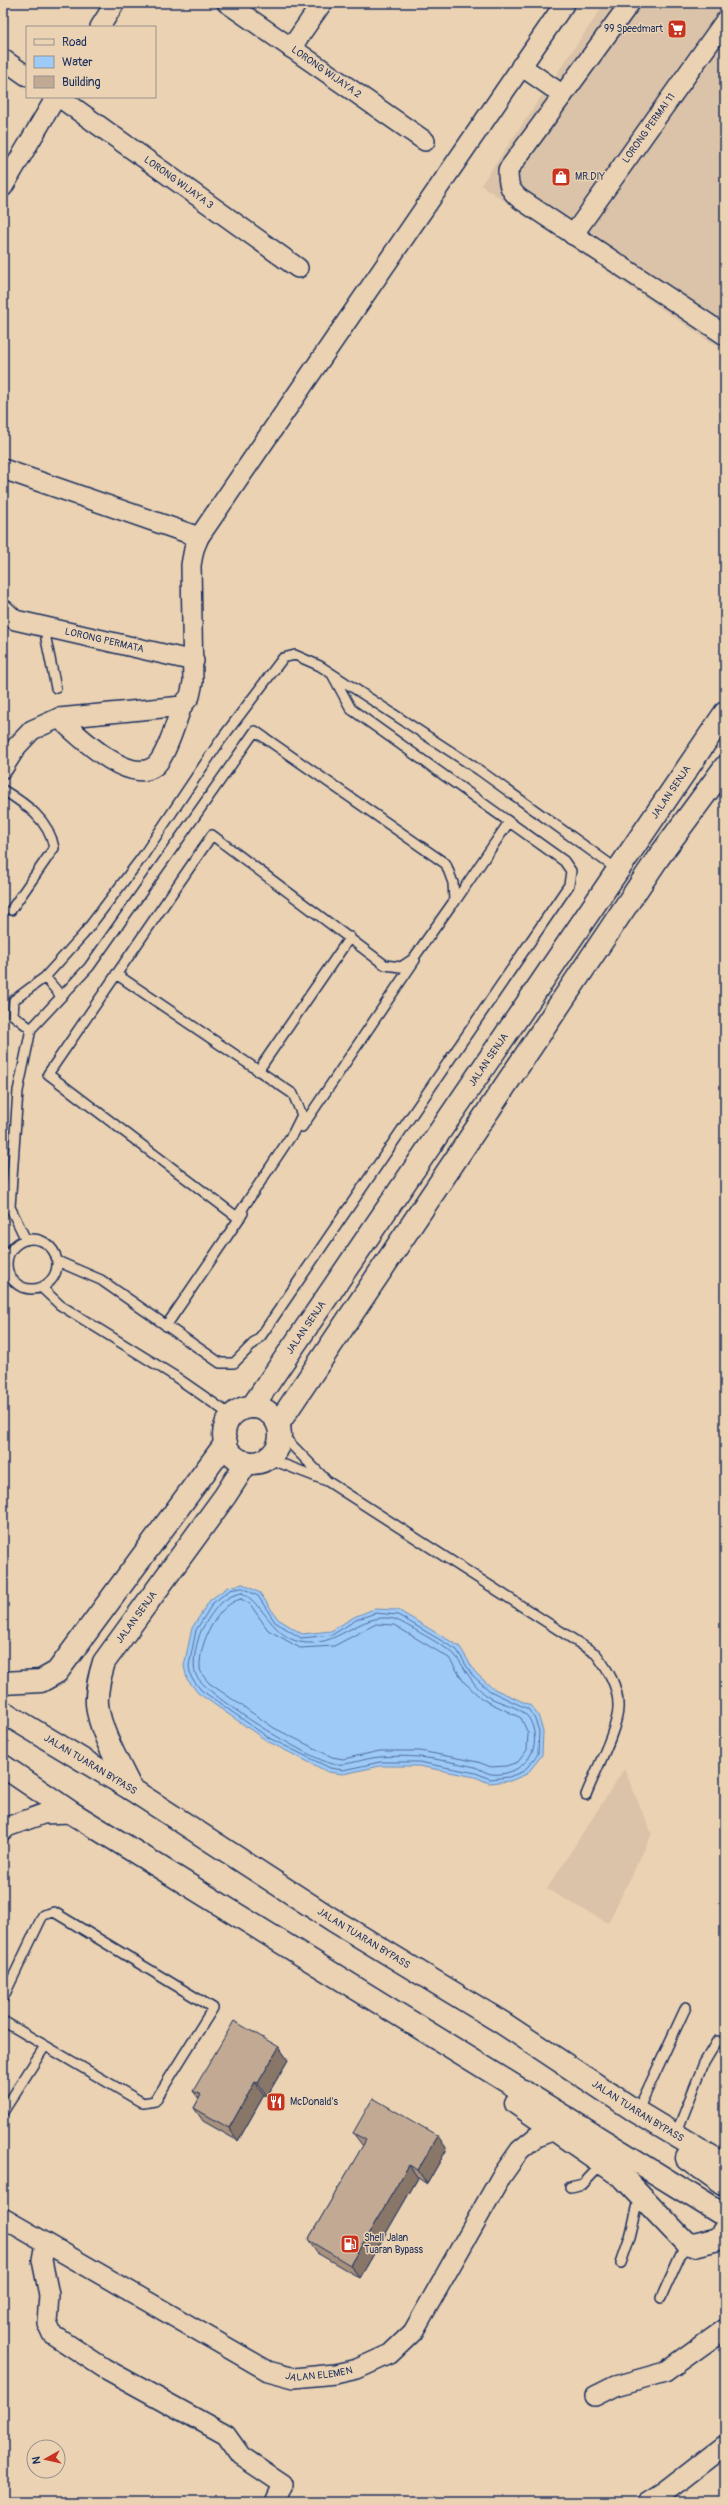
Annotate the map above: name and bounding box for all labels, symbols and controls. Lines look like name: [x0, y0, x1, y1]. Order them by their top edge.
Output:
supermarket icon: 99 Speedmart: [666, 18, 688, 40]
place label: 99 Speedmart: [604, 23, 664, 35]
legend: [26, 26, 156, 98]
text: Road: [62, 35, 87, 50]
street label: LORONG WIJAYA 2: [289, 44, 364, 101]
text: Water: [62, 55, 93, 70]
text: Building: [62, 75, 101, 90]
street label: LORONG PERMAI 11: [620, 91, 678, 165]
street label: LORONG WIJAYA 3: [142, 154, 216, 212]
shop icon: MR.DIY: [550, 166, 572, 188]
place label: MR.DIY: [575, 171, 605, 183]
street label: LORONG PERMATA: [64, 626, 146, 655]
street label: JALAN SENJA: [649, 763, 694, 821]
street label: JALAN SENJA: [466, 1031, 511, 1089]
street label: JALAN SENJA: [284, 1298, 329, 1357]
street label: JALAN SENJA: [113, 1589, 160, 1646]
street label: JALAN TUARAN BYPASS: [42, 1732, 139, 1797]
street label: JALAN TUARAN BYPASS: [315, 1906, 412, 1971]
street label: JALAN TUARAN BYPASS: [590, 2078, 686, 2145]
restaurant icon: McDonald's: [265, 2091, 287, 2113]
place label: McDonald's: [290, 2096, 338, 2108]
place label: Shell Jalan Tuaran Bypass: [364, 2232, 423, 2256]
fuel station icon: Shell Jalan Tuaran Bypass: [339, 2233, 361, 2255]
street label: JALAN ELEMEN: [284, 2364, 354, 2385]
north arrow: [26, 2439, 66, 2479]
text: N: [30, 2455, 44, 2465]

